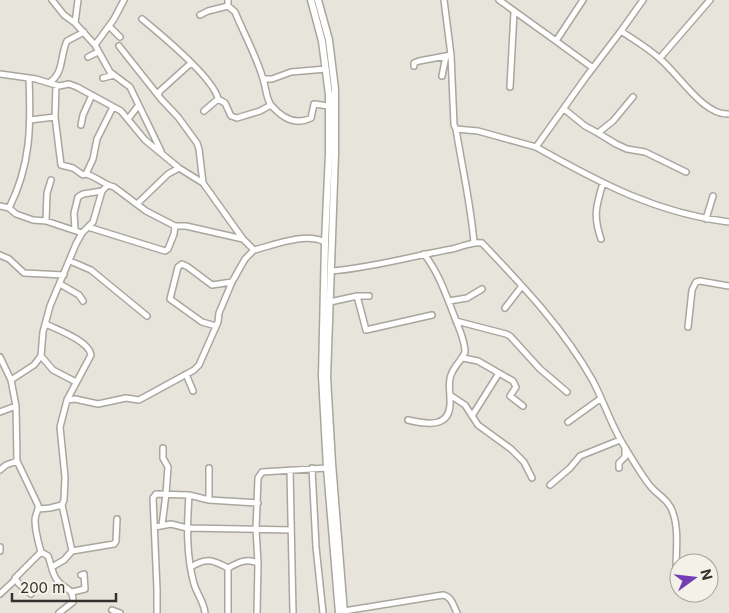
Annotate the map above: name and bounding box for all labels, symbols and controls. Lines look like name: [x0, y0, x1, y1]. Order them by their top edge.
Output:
north arrow: [669, 553, 719, 603]
text: N: [697, 567, 717, 582]
scale bar: [12, 570, 116, 602]
text: 200 m: [20, 578, 65, 597]

